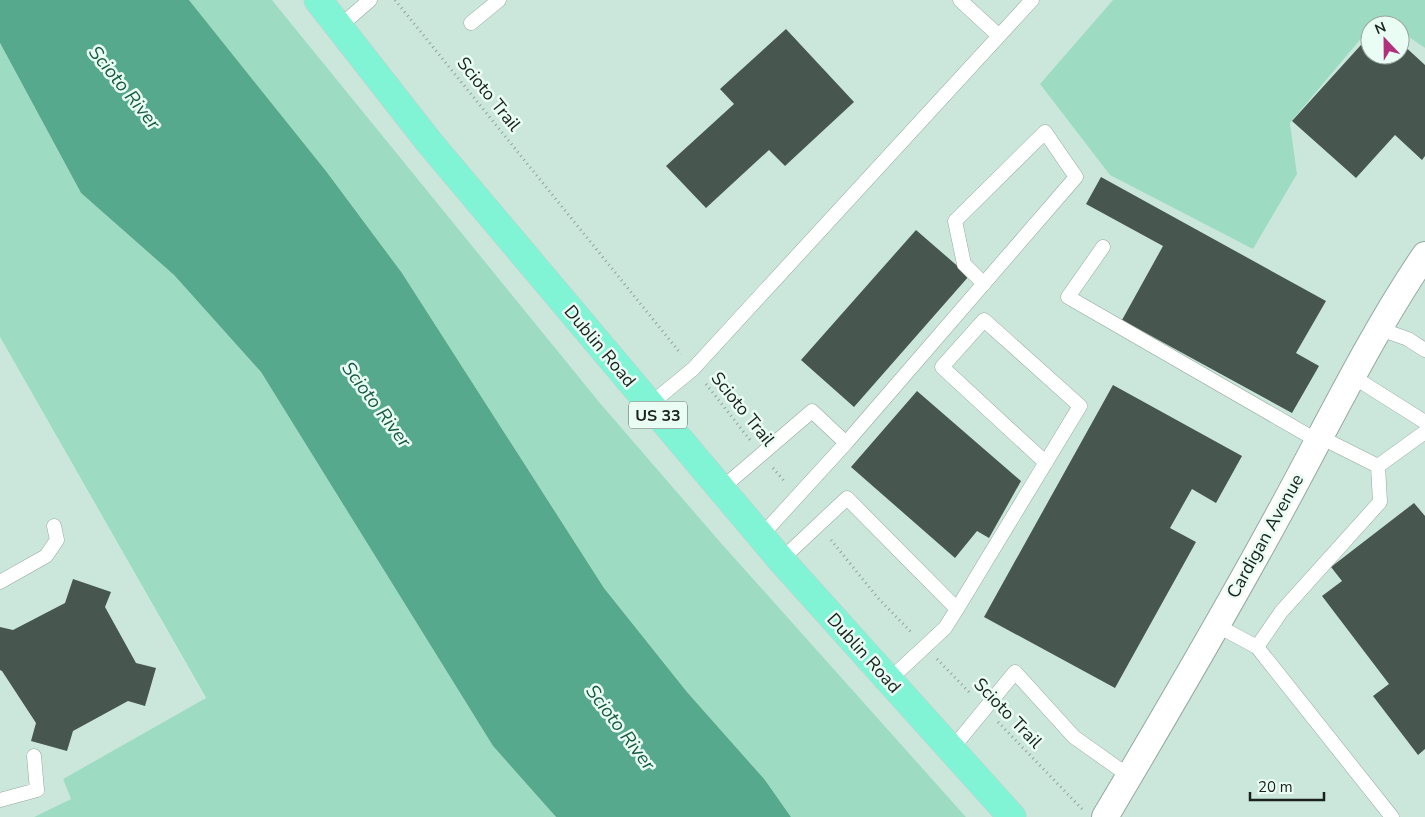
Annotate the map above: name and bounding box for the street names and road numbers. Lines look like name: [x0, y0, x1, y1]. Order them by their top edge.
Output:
street label: Scioto Trail: [452, 52, 527, 137]
street label: Dublin Road: [559, 300, 641, 392]
street label: Scioto Trail: [706, 367, 781, 452]
road number: US 33: [629, 402, 687, 428]
street label: Cardigan Avenue: [1221, 470, 1309, 602]
street label: Dublin Road: [822, 608, 906, 698]
street label: Scioto Trail: [968, 673, 1048, 754]

